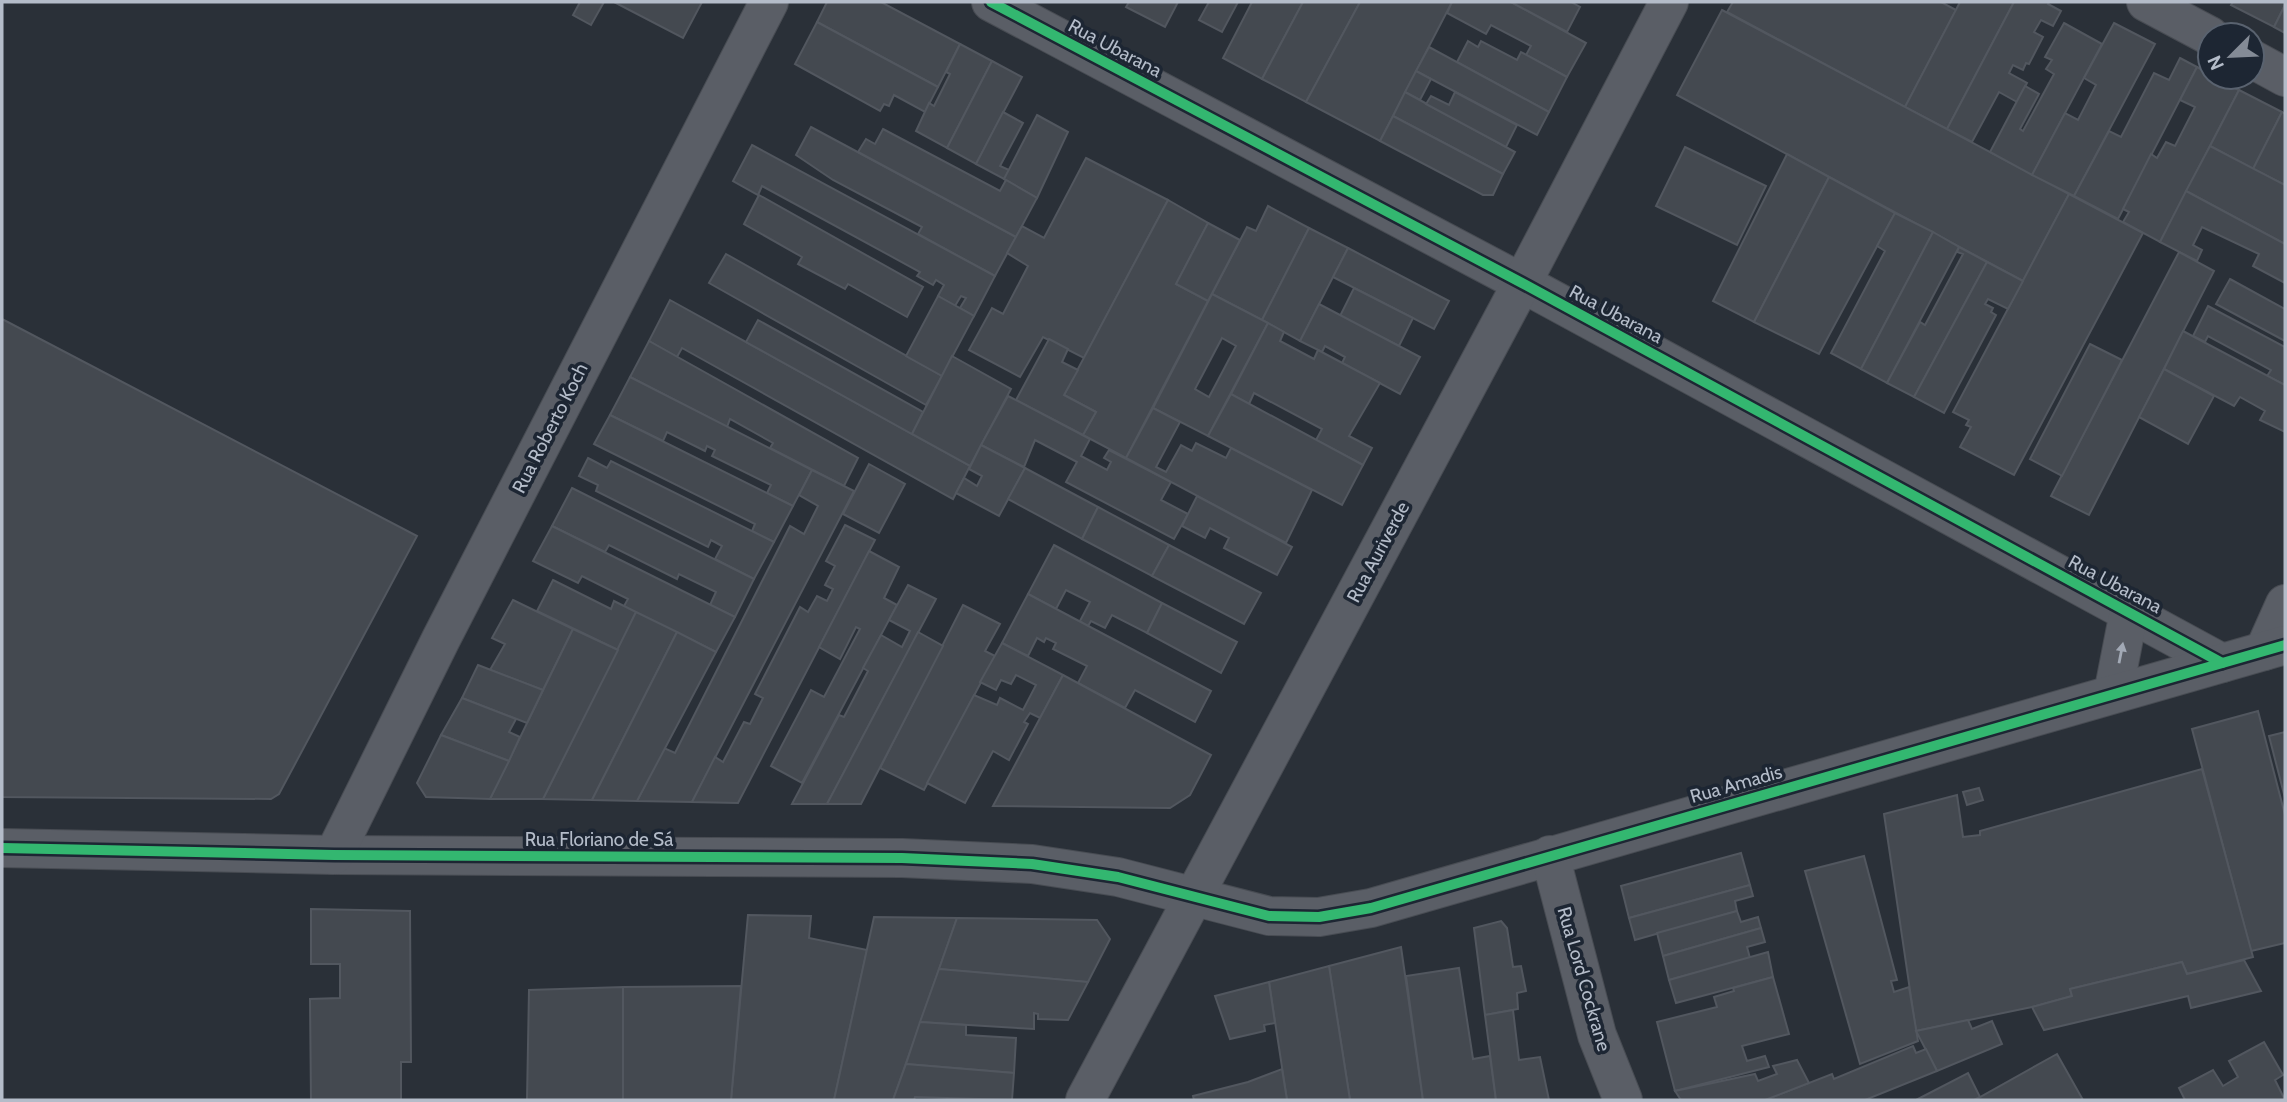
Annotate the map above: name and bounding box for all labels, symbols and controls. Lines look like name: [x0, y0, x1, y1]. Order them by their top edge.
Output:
street label: Rua Ubarana: [1064, 14, 1166, 82]
north arrow: [2196, 21, 2266, 91]
text: N: [2203, 52, 2229, 74]
street label: Rua Ubarana: [1565, 280, 1667, 348]
street label: Rua Roberto Koch: [507, 359, 593, 497]
street label: Rua Auriverde: [1342, 497, 1414, 606]
street label: Rua Ubarana: [2064, 550, 2166, 618]
one-way arrow: [2116, 642, 2127, 664]
street label: Rua Amadis: [1687, 760, 1785, 808]
street label: Rua Floriano de Sá: [525, 828, 673, 851]
street label: Rua Lord Cockrane: [1552, 904, 1616, 1054]

